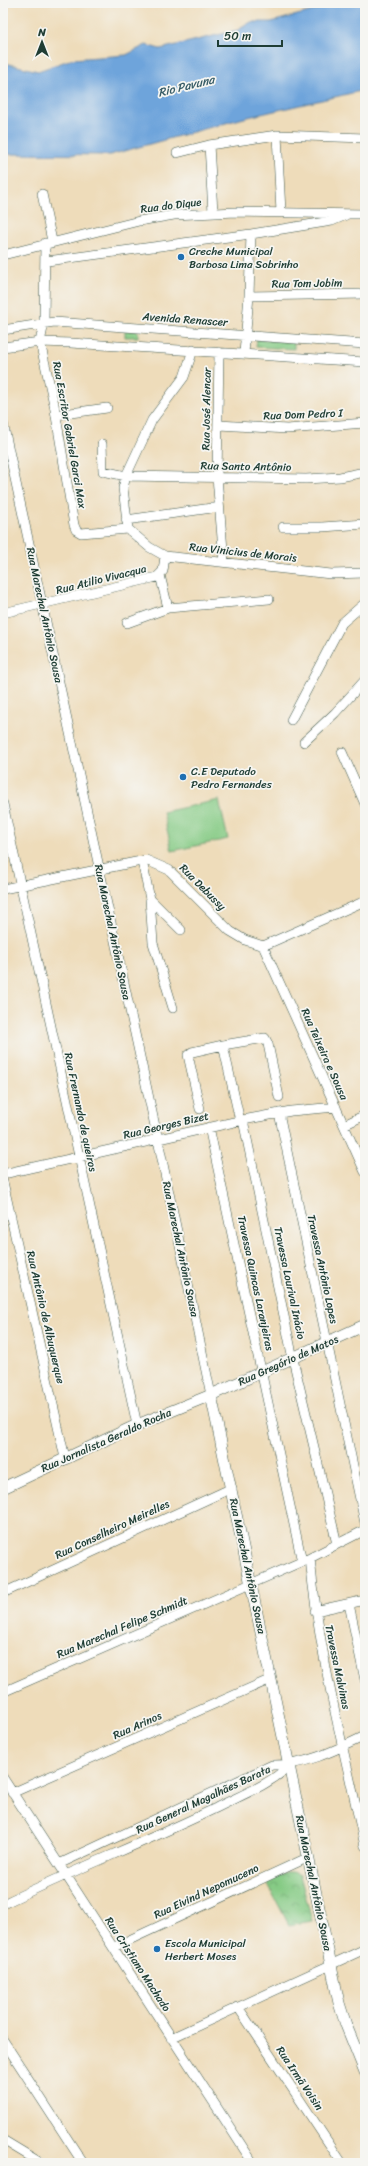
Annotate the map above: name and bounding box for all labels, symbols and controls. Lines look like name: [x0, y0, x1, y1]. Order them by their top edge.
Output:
north arrow: [22, 22, 62, 62]
scale bar: [218, 22, 282, 48]
text: N: [37, 23, 46, 42]
text: 50 m: [224, 25, 251, 47]
water label: Rio Pavuna: [155, 68, 218, 104]
street label: Rua do Dique: [140, 192, 203, 219]
place label: Creche Municipal Barbosa Lima Sobrinho: [189, 242, 299, 274]
marker: Creche Municipal Barbosa Lima Sobrinho: [176, 252, 186, 262]
street label: Rua Tom Jobim: [272, 273, 343, 294]
street label: Avenida Renascer: [141, 307, 230, 332]
street label: Rua Escritor Gabriel Garci Max: [47, 360, 92, 511]
street label: Rua José Alencar: [196, 366, 217, 450]
street label: Rua Dom Pedro I: [263, 404, 344, 425]
street label: Rua Santo Antônio: [200, 456, 292, 477]
street label: Rua Vinicius de Morais: [188, 537, 298, 568]
street label: Rua Marechal Antônio Sousa: [21, 546, 68, 685]
street label: Rua Atilio Vivacqua: [54, 559, 149, 600]
place label: C.E Deputado Pedro Fernandes: [191, 762, 273, 794]
marker: C.E Deputado Pedro Fernandes: [178, 772, 188, 782]
street label: Rua Debussy: [175, 859, 231, 916]
street label: Rua Marechal Antônio Sousa: [89, 863, 136, 1002]
street label: Rua Teixeira e Sousa: [296, 1005, 353, 1104]
street label: Rua Frernando de queiros: [59, 1051, 103, 1174]
street label: Rua Georges Bizet: [121, 1106, 211, 1145]
street label: Rua Marechal Antônio Sousa: [157, 1180, 204, 1319]
street label: Travessa Antônio Lopes: [302, 1213, 343, 1326]
street label: Travessa Quincas Laranjeiras: [232, 1214, 279, 1353]
street label: Travessa Lourival Inácio: [268, 1225, 311, 1341]
street label: Rua Antônio de Albuquerque: [21, 1249, 70, 1386]
street label: Rua Gregório de Matos: [235, 1330, 342, 1391]
street label: Rua Jornalista Geraldo Rocha: [38, 1403, 175, 1478]
street label: Rua Conselheiro Meirelles: [52, 1494, 173, 1564]
street label: Rua Marechal Antônio Sousa: [224, 1497, 271, 1636]
street label: Rua Marechal Felipe Schmidt: [54, 1591, 191, 1664]
street label: Travessa Malvinas: [319, 1623, 356, 1712]
street label: Rua Arinos: [110, 1706, 165, 1745]
street label: Rua General Magalhães Barata: [133, 1760, 274, 1839]
street label: Rua Marechal Antônio Sousa: [290, 1814, 337, 1953]
street label: Rua Eivind Nepomuceno: [150, 1858, 262, 1924]
street label: Rua Cristiano Machado: [100, 1913, 176, 2016]
place label: Escola Municipal Herbert Moses: [165, 1934, 246, 1966]
marker: Escola Municipal Herbert Moses: [152, 1944, 162, 1954]
street label: Rua Irmã Voisin: [271, 2042, 328, 2114]

